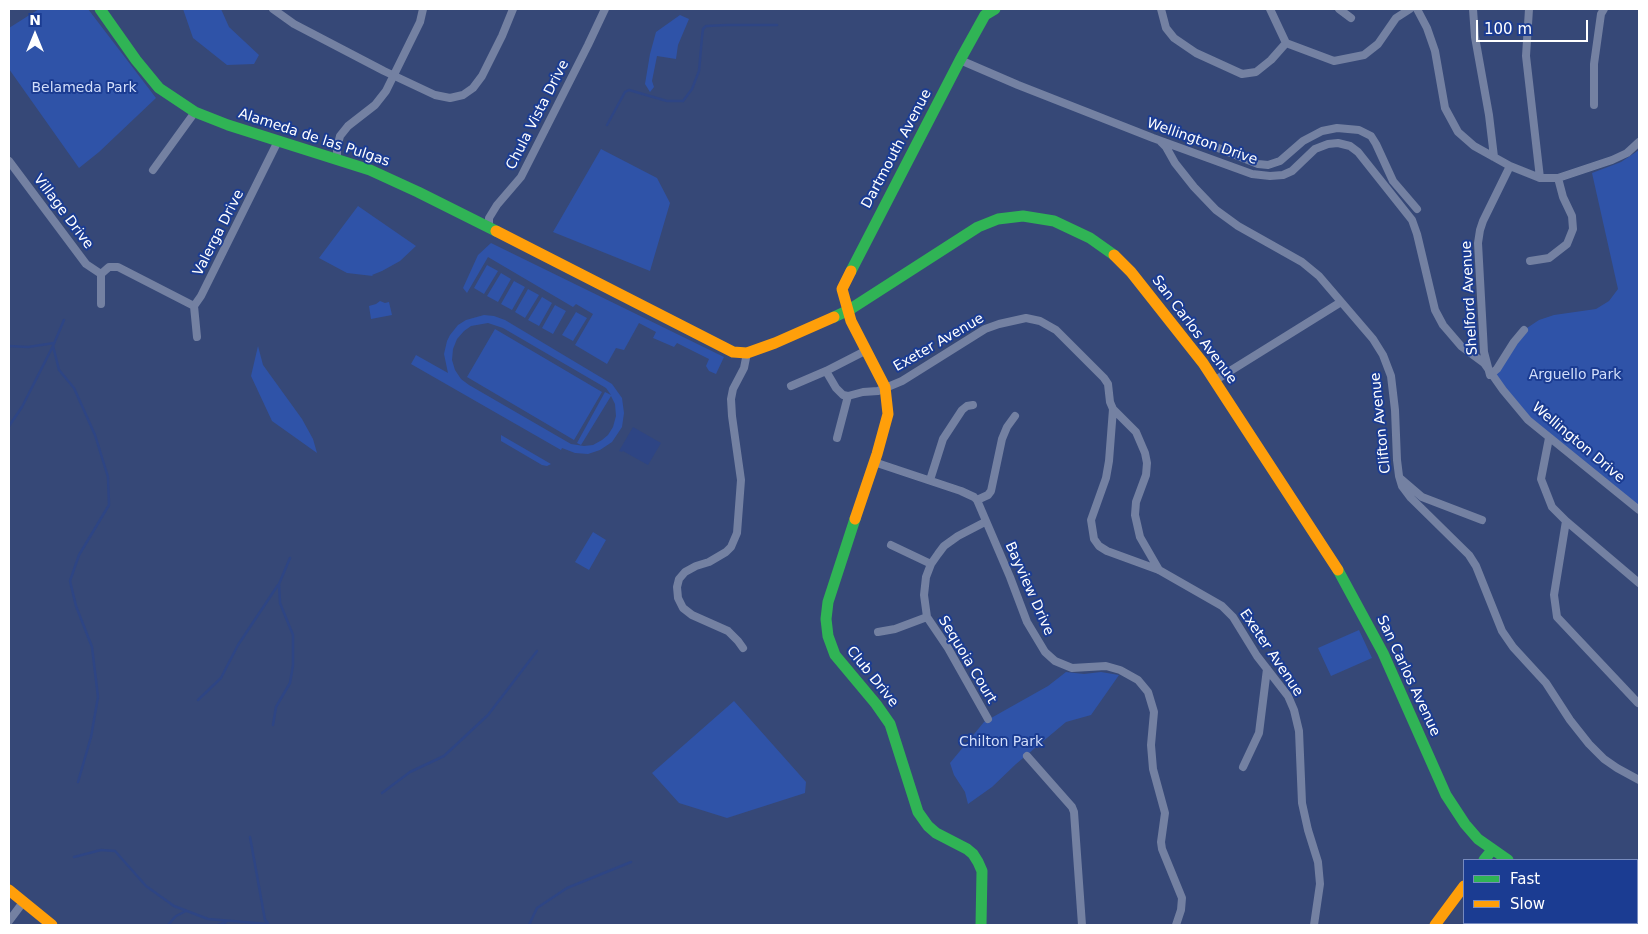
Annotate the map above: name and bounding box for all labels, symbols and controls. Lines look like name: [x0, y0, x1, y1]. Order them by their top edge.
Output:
north arrow: [10, 10, 60, 60]
scale bar: [1478, 10, 1590, 42]
text: N: [29, 12, 41, 28]
text: 100 m: [1484, 20, 1532, 38]
street label: Chula Vista Drive: [503, 57, 573, 173]
park label: Belameda Park: [31, 80, 137, 96]
street label: Dartmouth Avenue: [858, 87, 936, 211]
street label: Alameda de las Pulgas: [236, 106, 392, 170]
street label: Wellington Drive: [1145, 115, 1259, 169]
street label: Village Drive: [30, 171, 96, 253]
street label: Valerga Drive: [190, 187, 248, 279]
street label: Shelford Avenue: [1459, 240, 1481, 356]
street label: San Carlos Avenue: [1148, 273, 1240, 387]
street label: Exeter Avenue: [891, 310, 987, 376]
park label: Arguello Park: [1529, 367, 1621, 383]
street label: Clifton Avenue: [1367, 372, 1395, 474]
street label: Wellington Drive: [1528, 399, 1628, 487]
street label: Bayview Drive: [1001, 540, 1057, 638]
street label: Exeter Avenue: [1236, 606, 1306, 700]
street label: Sequoia Court: [934, 613, 1000, 707]
street label: San Carlos Avenue: [1373, 613, 1443, 739]
street label: Club Drive: [842, 643, 902, 711]
park label: Chilton Park: [959, 734, 1043, 750]
legend: [1463, 859, 1638, 924]
text: Fast: [1510, 870, 1540, 888]
text: Slow: [1510, 895, 1545, 913]

